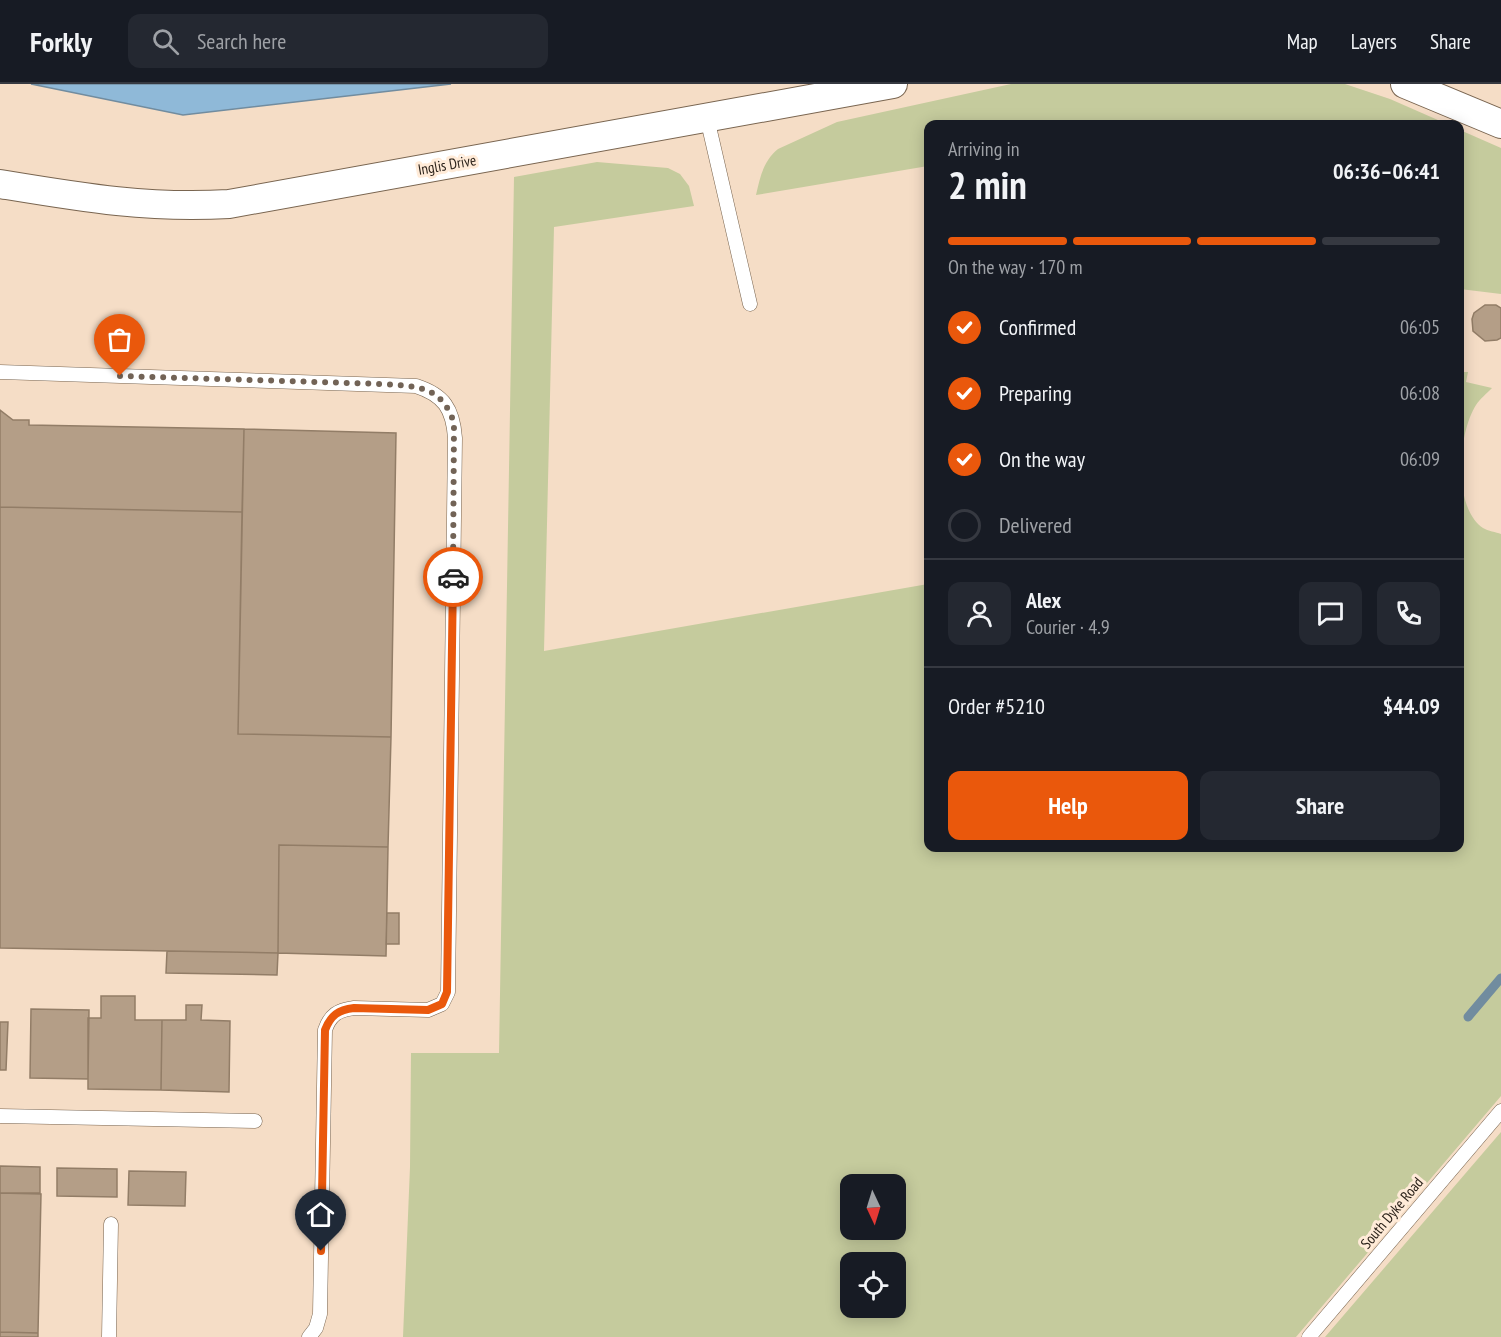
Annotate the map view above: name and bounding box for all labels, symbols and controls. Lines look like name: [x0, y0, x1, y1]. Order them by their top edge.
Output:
search box: [128, 14, 548, 68]
text: Forkly: [30, 23, 92, 60]
icon: search: [149, 25, 182, 58]
text: Search here: [197, 27, 286, 55]
text: Map: [1287, 28, 1318, 55]
text: Layers: [1351, 28, 1397, 55]
text: Share: [1430, 28, 1471, 55]
text: Arriving in: [948, 136, 1020, 162]
street label: Inglis Drive: [416, 150, 478, 179]
text: 06:36–06:41: [1333, 157, 1440, 185]
text: 2 min: [948, 159, 1027, 210]
text: On the way · 170 m: [948, 254, 1083, 280]
icon: check: [948, 311, 981, 344]
text: Confirmed: [999, 313, 1076, 341]
pin: [94, 314, 145, 376]
text: 06:05: [1400, 314, 1440, 340]
icon: bag: [103, 323, 136, 356]
icon: check: [948, 377, 981, 410]
text: Preparing: [999, 379, 1072, 407]
text: 06:08: [1400, 380, 1440, 406]
icon: check: [948, 443, 981, 476]
text: On the way: [999, 445, 1085, 473]
text: 06:09: [1400, 446, 1440, 472]
text: Delivered: [999, 511, 1072, 539]
courier: [423, 547, 483, 607]
icon: car: [437, 561, 470, 594]
button: person: [948, 582, 1011, 645]
button: chat: [1299, 582, 1362, 645]
button: phone: [1377, 582, 1440, 645]
text: Alex: [1026, 586, 1061, 614]
text: Courier · 4.9: [1026, 614, 1110, 640]
text: Order #5210: [948, 692, 1045, 720]
text: $44.09: [1383, 692, 1440, 720]
button: Help: [948, 771, 1188, 840]
button: Share: [1200, 771, 1440, 840]
street label: South Dyke Road: [1356, 1173, 1427, 1252]
north arrow: [840, 1174, 906, 1240]
map controls: [840, 1174, 906, 1318]
pin: [295, 1189, 346, 1251]
icon: home: [304, 1198, 337, 1231]
button: locate: [840, 1252, 906, 1318]

